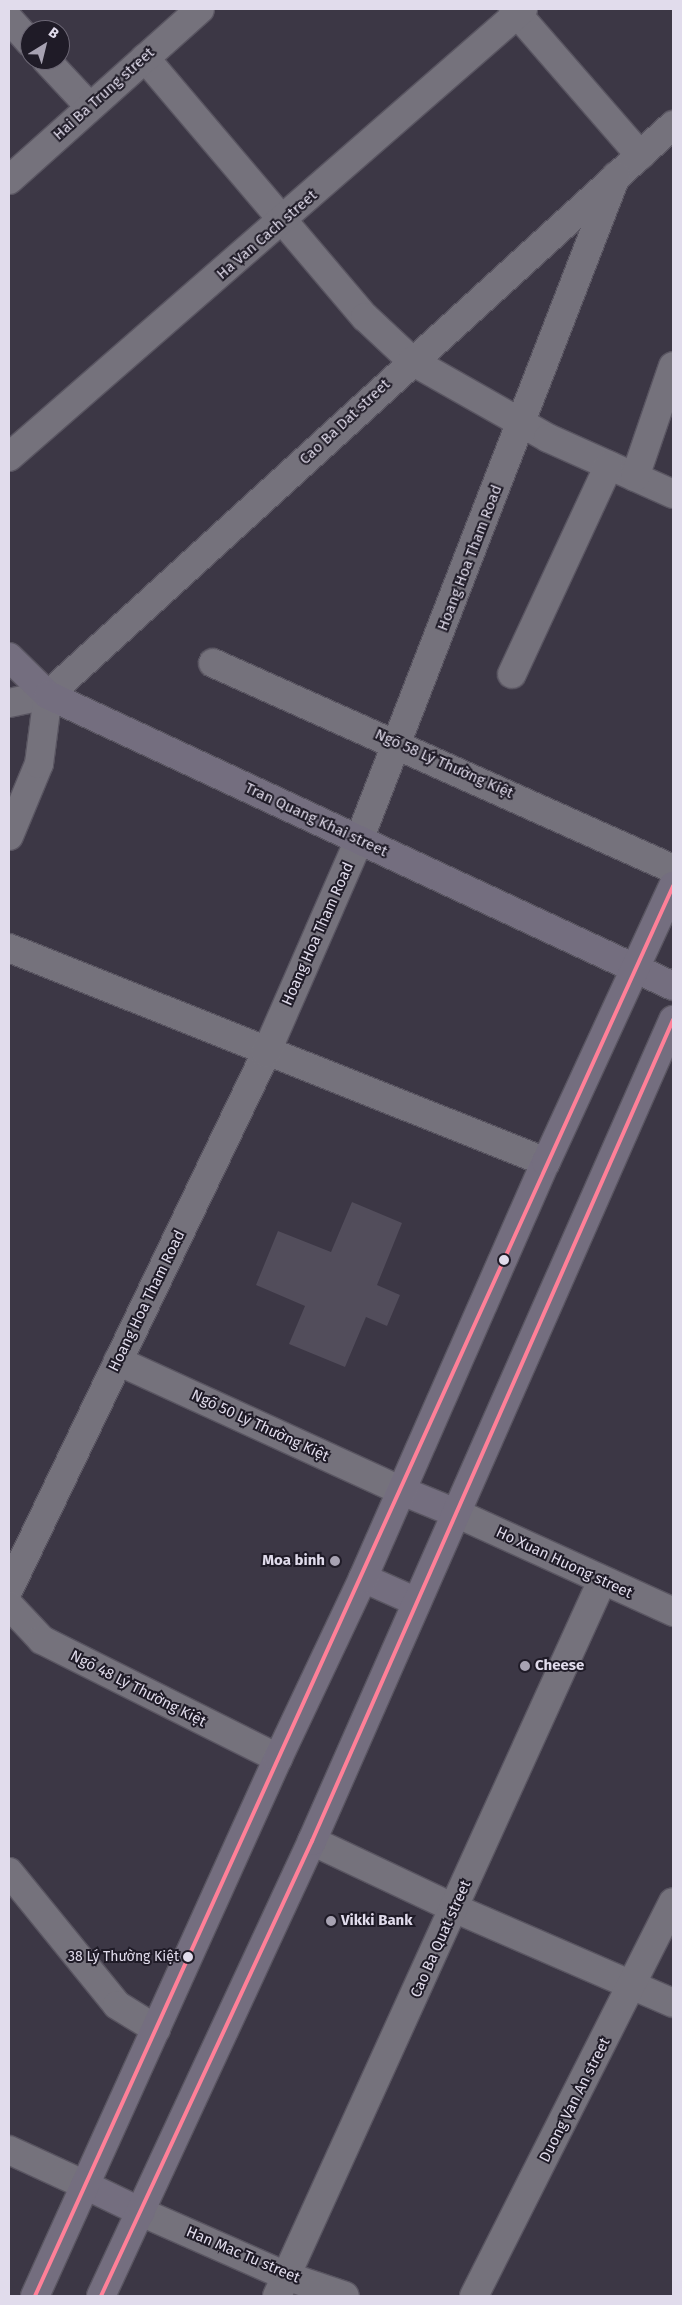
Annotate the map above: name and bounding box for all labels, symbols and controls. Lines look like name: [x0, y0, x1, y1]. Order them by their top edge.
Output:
north arrow: [20, 20, 70, 70]
text: B: [45, 24, 62, 43]
street label: Hai Ba Trung street: [50, 44, 158, 144]
street label: Ha Van Cach street: [213, 187, 321, 283]
street label: Cao Ba Dat street: [296, 376, 394, 468]
street label: Hoang Hoa Tham Road: [434, 483, 506, 633]
street label: Ngõ 58 Lý Thường Kiệt: [372, 725, 516, 803]
street label: Tran Quang Khai street: [242, 779, 390, 861]
street label: Hoang Hoa Tham Road: [278, 860, 358, 1008]
street label: Hoang Hoa Tham Road: [105, 1228, 189, 1374]
unlabelled marker: [499, 1255, 509, 1265]
street label: Ngõ 50 Lý Thường Kiệt: [188, 1386, 332, 1466]
street label: Ho Xuan Huong street: [493, 1523, 635, 1603]
place label: Moa binh: [262, 1552, 325, 1570]
marker: Moa binh: [329, 1555, 341, 1567]
street label: Ngõ 48 Lý Thường Kiệt: [67, 1647, 209, 1731]
place label: Cheese: [535, 1657, 584, 1675]
marker: Cheese: [519, 1660, 531, 1672]
street label: Cao Ba Quat street: [407, 1878, 475, 2000]
place label: Vikki Bank: [341, 1912, 413, 1930]
marker: Vikki Bank: [325, 1915, 337, 1927]
place label: 38 Lý Thường Kiệt: [68, 1949, 179, 1965]
marker: 38 Lý Thường Kiệt: [183, 1952, 193, 1962]
street label: Duong Van An street: [536, 2035, 614, 2165]
street label: Han Mac Tu street: [184, 2223, 302, 2287]

